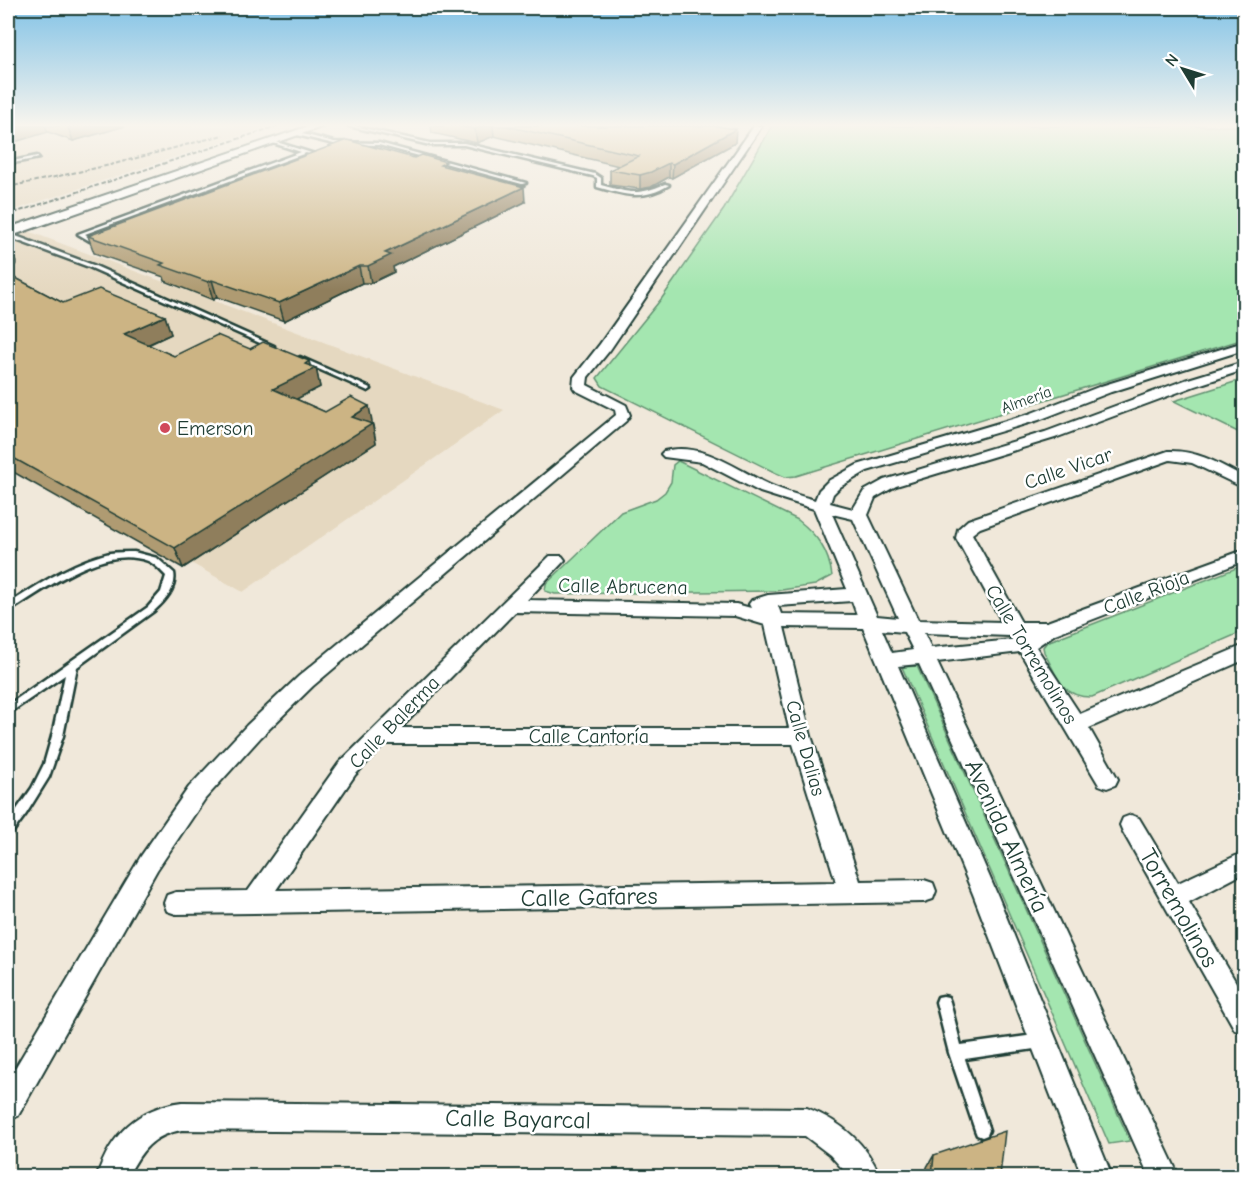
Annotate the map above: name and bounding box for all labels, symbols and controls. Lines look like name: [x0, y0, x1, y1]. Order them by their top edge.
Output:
north arrow: [1153, 39, 1213, 99]
text: N: [1162, 51, 1182, 70]
street label: Almería: [999, 383, 1054, 417]
place label: Emerson: [177, 417, 253, 440]
marker: Emerson: [158, 421, 172, 435]
street label: Calle Vicar: [1021, 443, 1115, 494]
street label: Calle Rioja: [1100, 566, 1192, 619]
street label: Calle Abrucena: [558, 574, 688, 599]
street label: Calle Torremolinos: [981, 580, 1082, 728]
street label: Calle Balerma: [344, 671, 444, 773]
street label: Calle Dalias: [781, 698, 830, 799]
street label: Calle Cantoría: [529, 725, 649, 748]
street label: Avenida Almería: [959, 755, 1055, 917]
street label: Torremolinos: [1134, 844, 1224, 972]
street label: Calle Gafares: [520, 882, 658, 912]
street label: Calle Bayarcal: [445, 1104, 591, 1134]

